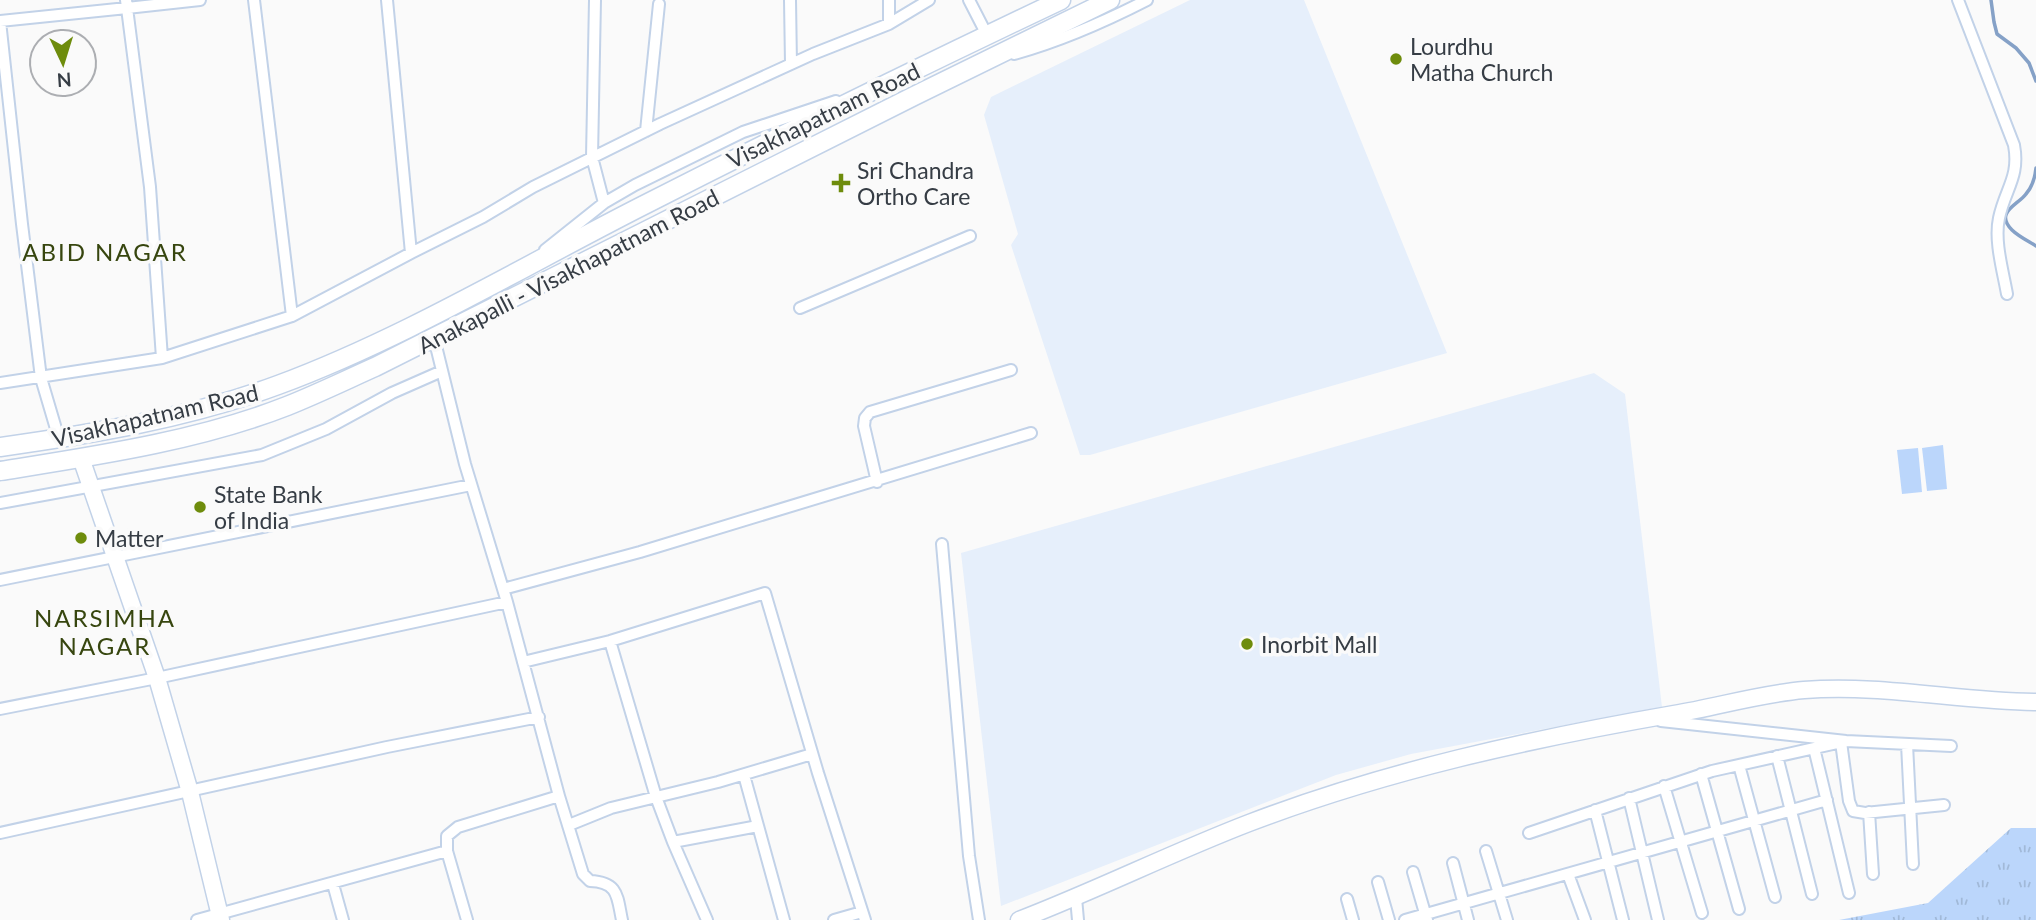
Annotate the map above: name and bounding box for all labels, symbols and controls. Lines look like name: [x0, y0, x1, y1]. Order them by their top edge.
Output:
north arrow: [28, 28, 98, 98]
place label: Lourdhu Matha Church: [1410, 32, 1553, 86]
marker: Lourdhu Matha Church: [1388, 51, 1404, 67]
street label: Visakhapatnam Road: [722, 56, 924, 174]
text: N: [56, 68, 72, 92]
place label: Sri Chandra Ortho Care: [857, 156, 974, 210]
marker: Sri Chandra Ortho Care: [831, 173, 851, 193]
street label: Anakapalli - Visakhapatnam Road: [413, 183, 723, 359]
district label: ABID NAGAR: [22, 237, 188, 266]
street label: Visakhapatnam Road: [49, 378, 261, 452]
place label: State Bank of India: [214, 480, 323, 534]
marker: State Bank of India: [192, 499, 208, 515]
place label: Matter: [95, 524, 164, 552]
marker: Matter: [73, 530, 89, 546]
district label: NARSIMHA NAGAR: [34, 603, 176, 660]
place label: Inorbit Mall: [1261, 630, 1377, 658]
marker: Inorbit Mall: [1239, 636, 1255, 652]

